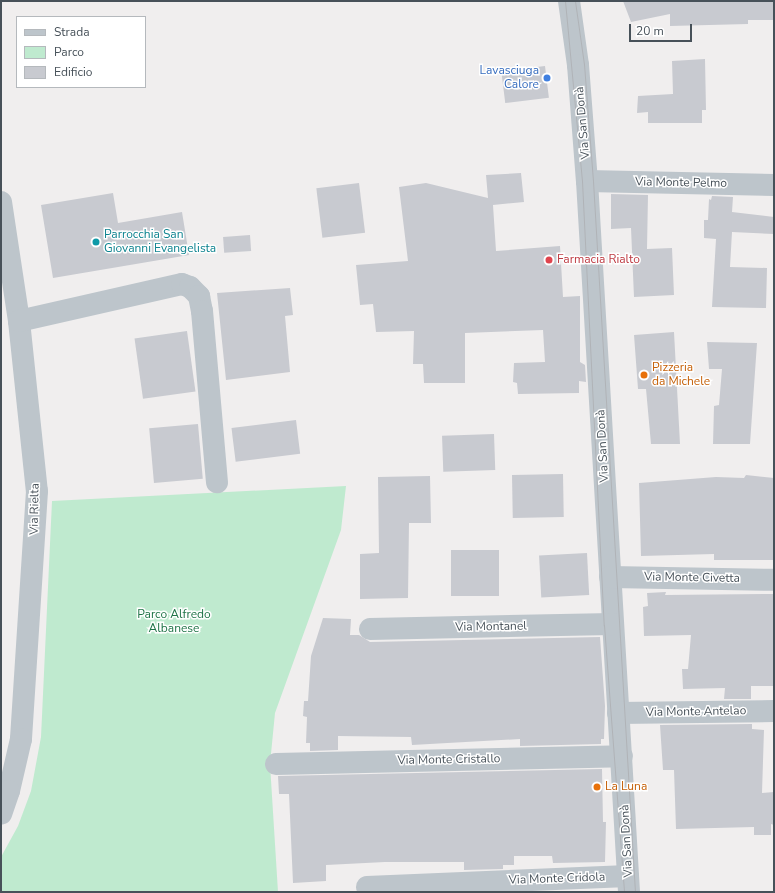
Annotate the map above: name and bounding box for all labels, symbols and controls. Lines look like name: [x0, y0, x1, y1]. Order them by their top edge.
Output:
legend: [16, 16, 146, 88]
scale bar: [631, 16, 694, 42]
text: 20 m: [636, 23, 664, 39]
text: Strada: [54, 24, 90, 40]
text: Parco: [54, 44, 84, 60]
text: Edificio: [54, 64, 92, 80]
place label: Lavasciuga Calore: [480, 64, 539, 92]
marker: Lavasciuga Calore: [542, 73, 552, 83]
street label: Via San Donà: [573, 86, 593, 160]
street label: Via Monte Pelmo: [635, 175, 727, 191]
place label: Parrocchia San Giovanni Evangelista: [104, 228, 216, 256]
marker: Parrocchia San Giovanni Evangelista: [91, 237, 101, 247]
place label: Farmacia Rialto: [557, 253, 640, 267]
marker: Farmacia Rialto: [544, 255, 554, 265]
place label: Pizzeria da Michele: [652, 361, 710, 389]
marker: Pizzeria da Michele: [639, 370, 649, 380]
street label: Via San Donà: [594, 409, 612, 483]
street label: Via Rielta: [27, 483, 43, 535]
street label: Via Monte Civetta: [644, 570, 740, 586]
park label: Parco Alfredo Albanese: [137, 608, 211, 636]
street label: Via Montanel: [455, 619, 527, 635]
street label: Via Monte Antelao: [646, 704, 746, 720]
street label: Via Monte Cristallo: [397, 752, 501, 768]
place label: La Luna: [605, 780, 647, 794]
marker: La Luna: [592, 782, 602, 792]
street label: Via San Donà: [618, 804, 636, 878]
street label: Via Monte Cridola: [508, 870, 606, 888]

